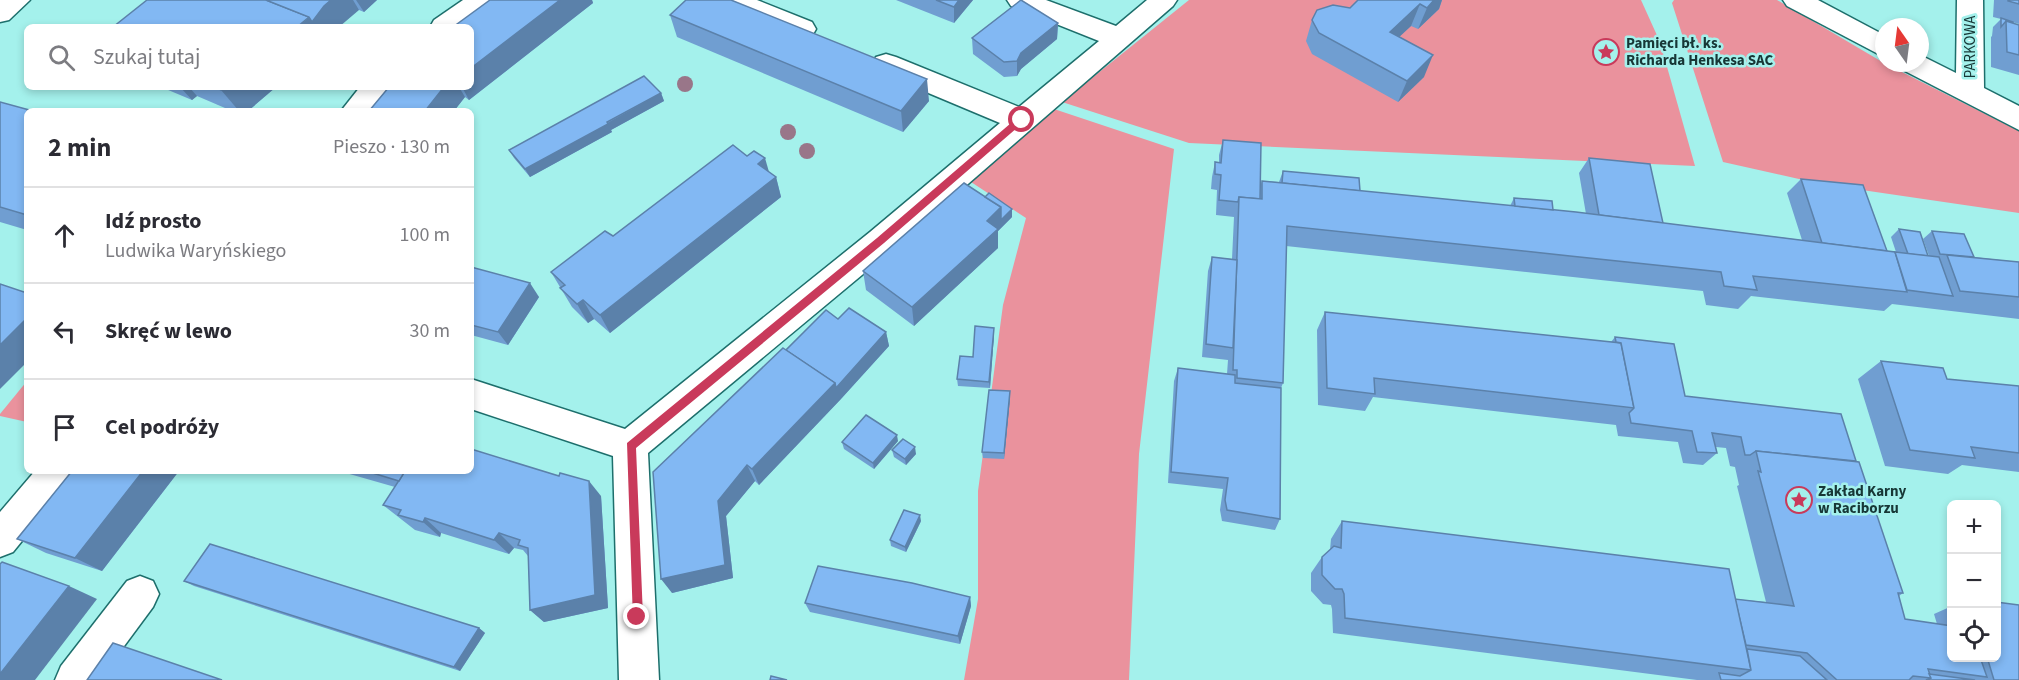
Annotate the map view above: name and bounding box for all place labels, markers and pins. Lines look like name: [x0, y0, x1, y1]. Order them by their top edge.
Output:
place label: Pamięci bł. ks. Richarda Henkesa SAC: [1626, 33, 1774, 71]
place icon: Pamięci bł. ks. Richarda Henkesa SAC: [1591, 37, 1621, 67]
place label: Zakład Karny w Raciborzu: [1818, 481, 1907, 519]
place icon: Zakład Karny w Raciborzu: [1784, 485, 1814, 515]

